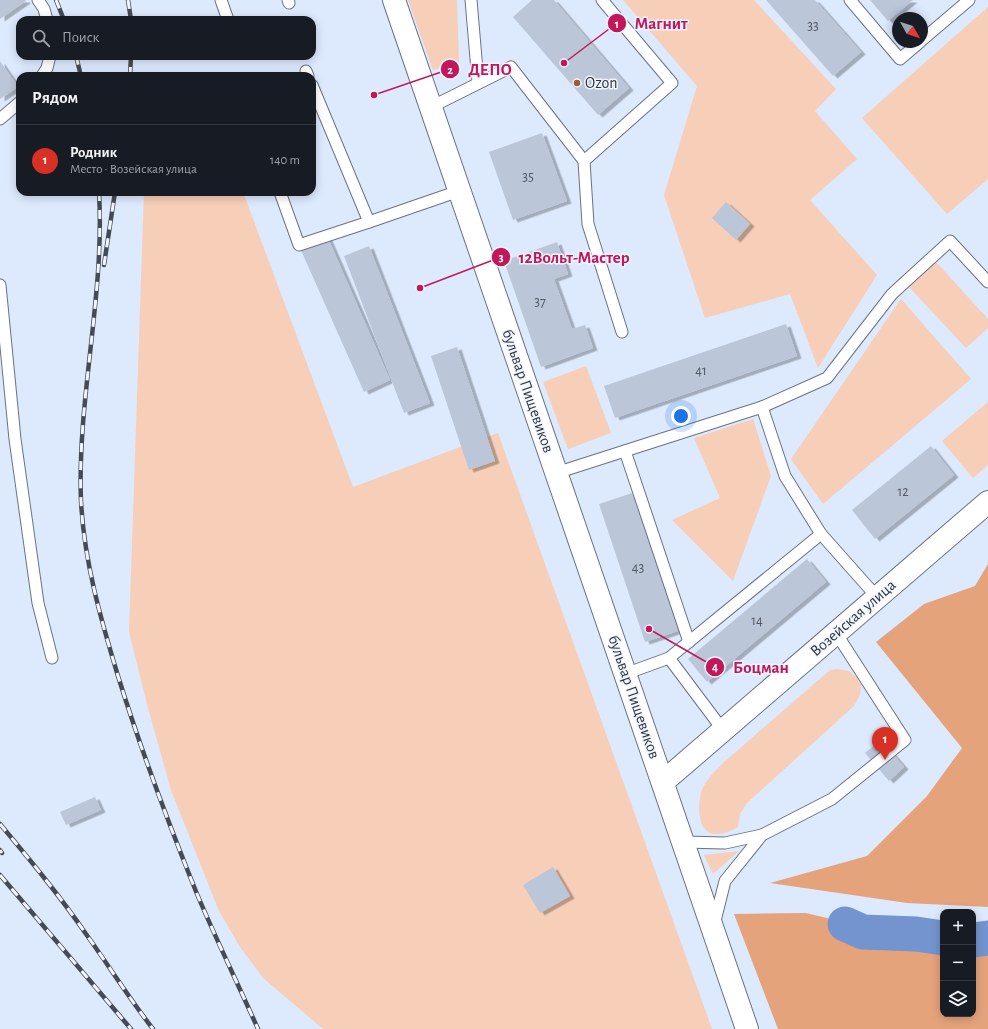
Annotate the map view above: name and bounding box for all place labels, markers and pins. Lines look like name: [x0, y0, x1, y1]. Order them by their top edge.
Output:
callout: Магнит: [607, 9, 696, 38]
callout: ДЕПО: [440, 55, 520, 84]
place label: Ozon: [585, 75, 617, 91]
marker: Ozon: [572, 78, 582, 88]
callout: 12Вольт-Мастер: [491, 242, 638, 271]
callout: Боцман: [705, 653, 796, 682]
pin: 1: [872, 727, 898, 760]

